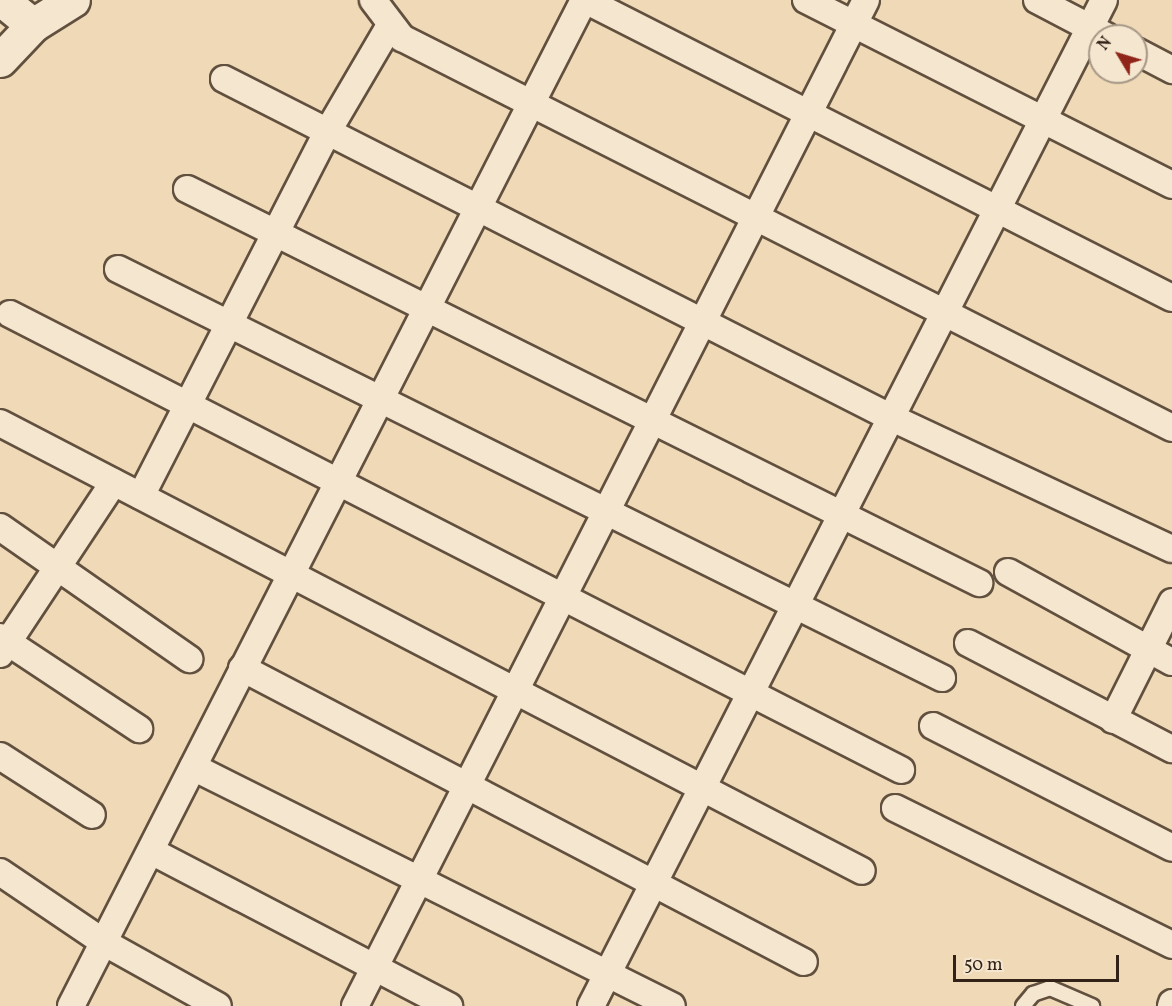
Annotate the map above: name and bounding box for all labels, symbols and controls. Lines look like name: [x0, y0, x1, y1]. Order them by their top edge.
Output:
north arrow: [1088, 24, 1148, 84]
text: N: [1093, 33, 1118, 56]
scale bar: [956, 943, 1122, 981]
text: 50 m: [964, 953, 1003, 978]

